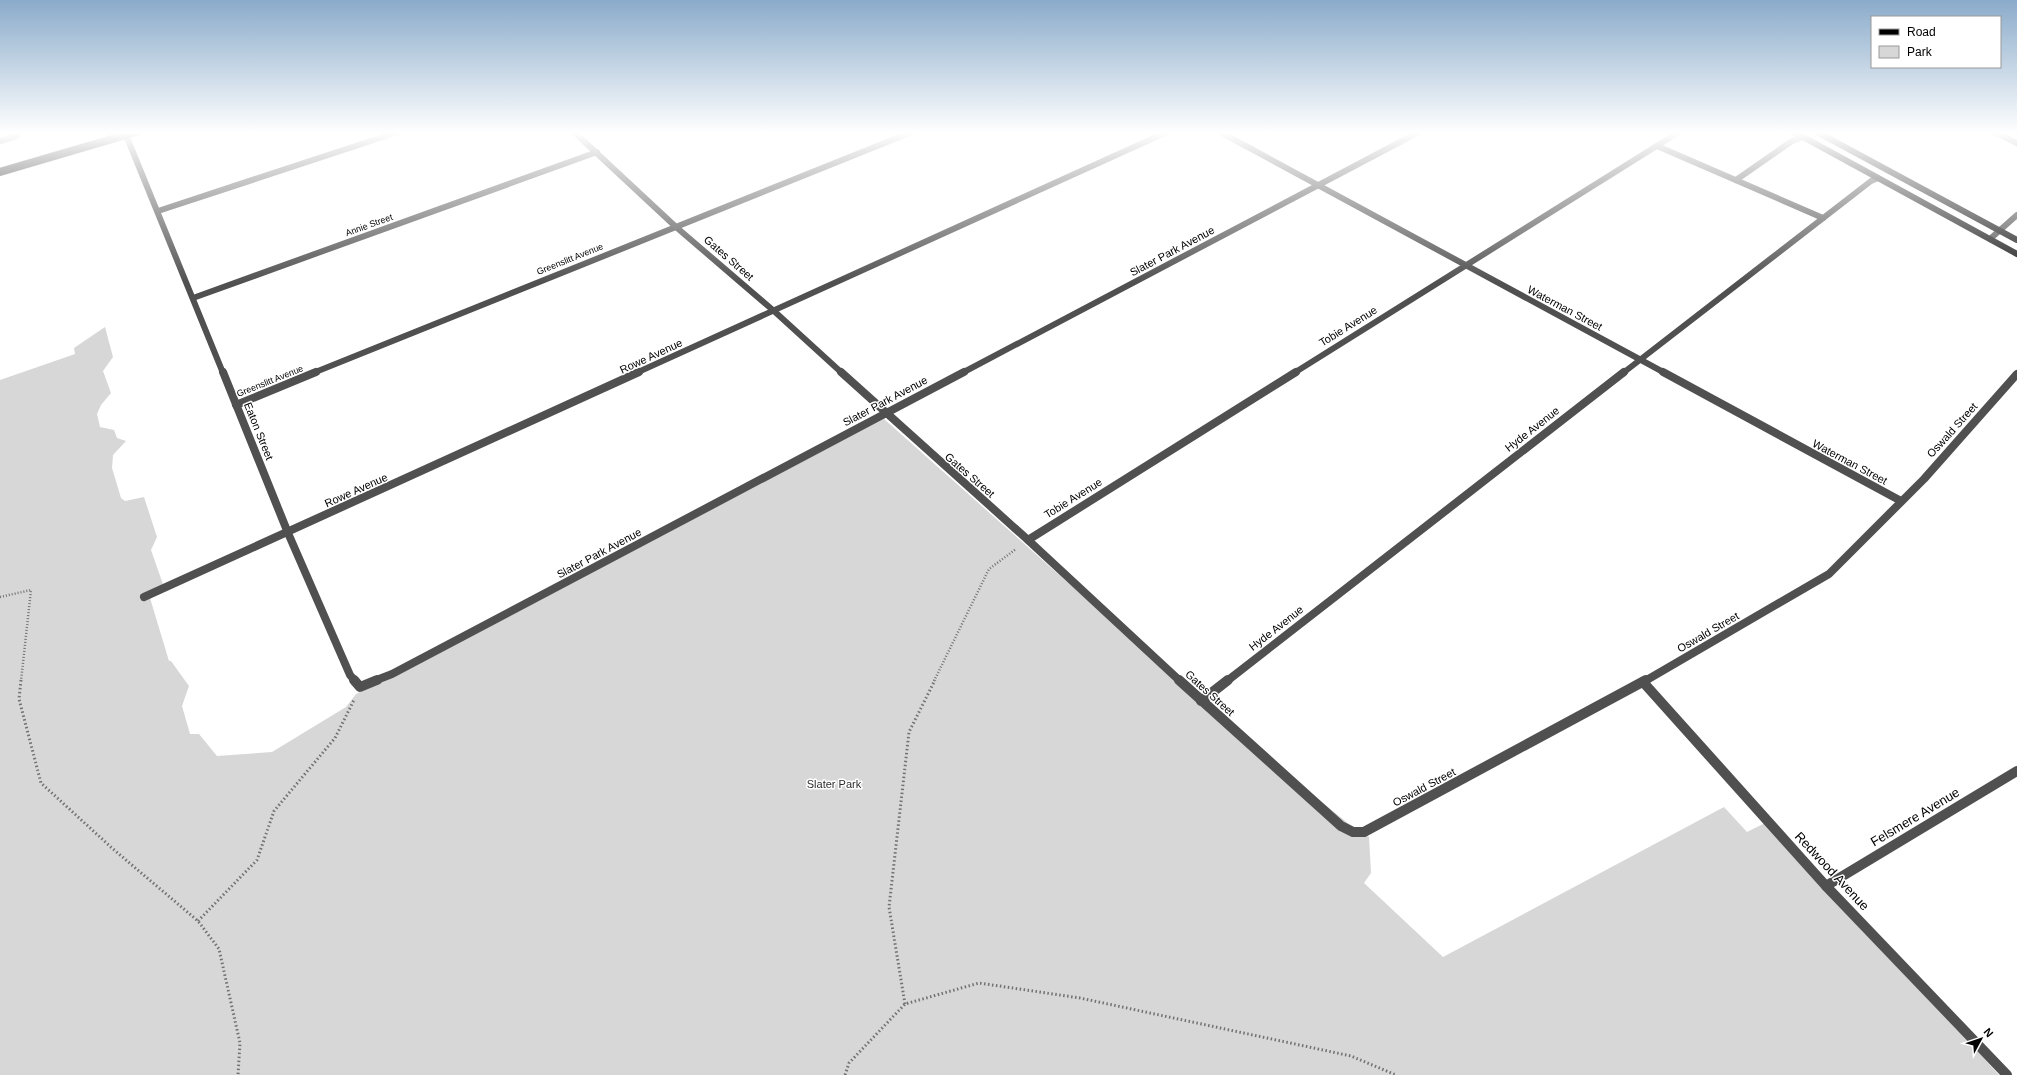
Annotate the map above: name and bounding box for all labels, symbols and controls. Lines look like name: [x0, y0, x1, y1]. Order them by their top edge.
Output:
legend: [1871, 16, 2001, 68]
text: Road: [1907, 25, 1936, 39]
text: Park: [1907, 45, 1933, 59]
street label: Annie Street: [344, 212, 394, 238]
street label: Slater Park Avenue: [1128, 224, 1216, 278]
street label: Gates Street: [702, 233, 756, 283]
street label: Greenslitt Avenue: [535, 241, 605, 277]
street label: Waterman Street: [1526, 283, 1604, 333]
street label: Tobie Avenue: [1317, 303, 1379, 349]
street label: Rowe Avenue: [618, 336, 684, 376]
street label: Greenslitt Avenue: [235, 363, 305, 399]
street label: Slater Park Avenue: [841, 374, 929, 428]
street label: Eaton Street: [242, 400, 276, 462]
street label: Oswald Street: [1924, 400, 1980, 460]
street label: Hyde Avenue: [1503, 404, 1561, 454]
street label: Waterman Street: [1811, 437, 1889, 487]
street label: Gates Street: [943, 450, 997, 500]
street label: Rowe Avenue: [323, 471, 389, 509]
street label: Tobie Avenue: [1042, 475, 1104, 521]
street label: Slater Park Avenue: [555, 526, 643, 580]
street label: Hyde Avenue: [1247, 603, 1305, 653]
street label: Oswald Street: [1675, 610, 1741, 654]
street label: Gates Street: [1183, 668, 1237, 718]
street label: Oswald Street: [1391, 765, 1457, 809]
park label: Slater Park: [807, 778, 862, 790]
street label: Felsmere Avenue: [1868, 785, 1962, 849]
street label: Redwood Avenue: [1792, 829, 1872, 913]
north arrow: [1961, 1019, 2001, 1059]
text: N: [1982, 1026, 1996, 1040]

